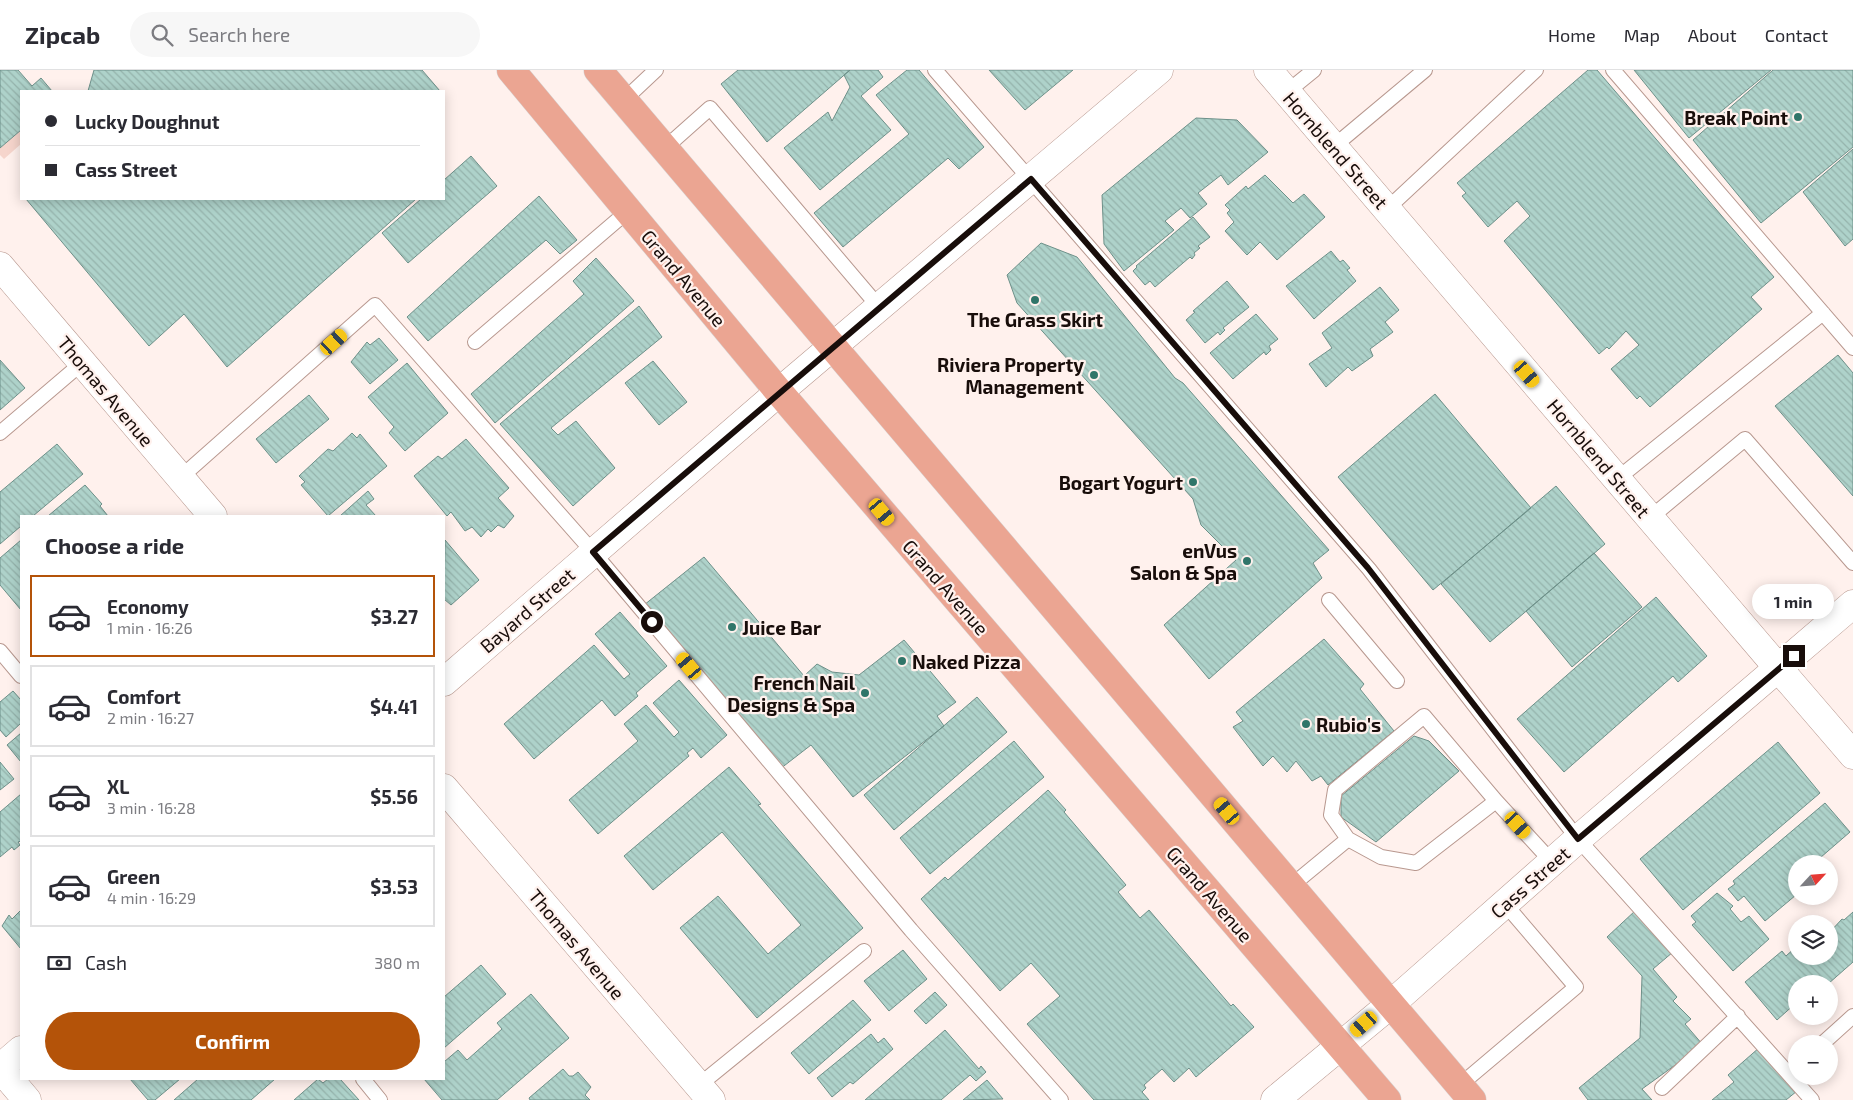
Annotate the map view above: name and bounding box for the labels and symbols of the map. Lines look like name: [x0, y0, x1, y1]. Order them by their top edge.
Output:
street label: Hornblend Street: [1279, 87, 1393, 213]
place label: Break Point: [1684, 106, 1788, 129]
marker: Break Point: [1792, 111, 1804, 123]
street label: Grand Avenue: [637, 225, 731, 331]
marker: The Grass Skirt: [1029, 294, 1041, 306]
place label: The Grass Skirt: [967, 308, 1103, 331]
car: [317, 326, 350, 358]
street label: Thomas Avenue: [53, 331, 159, 451]
place label: Riviera Property Management: [937, 353, 1084, 398]
car: [1511, 358, 1542, 390]
marker: Riviera Property Management: [1088, 369, 1100, 381]
street label: Hornblend Street: [1543, 394, 1655, 522]
place label: Bogart Yogurt: [1059, 471, 1183, 494]
marker: Bogart Yogurt: [1187, 476, 1199, 488]
car: [866, 496, 897, 528]
street label: Grand Avenue: [898, 534, 994, 640]
place label: enVus Salon & Spa: [1130, 539, 1237, 584]
marker: enVus Salon & Spa: [1241, 555, 1253, 567]
street label: Bayard Street: [475, 563, 579, 657]
callout: 1 min: [1753, 584, 1835, 618]
route start: [641, 611, 663, 633]
place label: Juice Bar: [742, 616, 821, 639]
marker: Juice Bar: [726, 621, 738, 633]
route end: [1783, 645, 1805, 667]
car: [673, 650, 704, 682]
place label: Naked Pizza: [912, 650, 1021, 673]
marker: Naked Pizza: [896, 655, 908, 667]
place label: French Nail Designs & Spa: [727, 671, 856, 716]
marker: French Nail Designs & Spa: [859, 687, 871, 699]
place label: Rubio's: [1316, 713, 1381, 736]
marker: Rubio's: [1300, 718, 1312, 730]
car: [1211, 795, 1242, 827]
car: [1502, 809, 1533, 841]
street label: Grand Avenue: [1162, 841, 1258, 947]
street label: Cass Street: [1486, 841, 1574, 923]
north arrow: [1788, 855, 1838, 905]
street label: Thomas Avenue: [524, 884, 630, 1004]
car: [1347, 1008, 1380, 1040]

